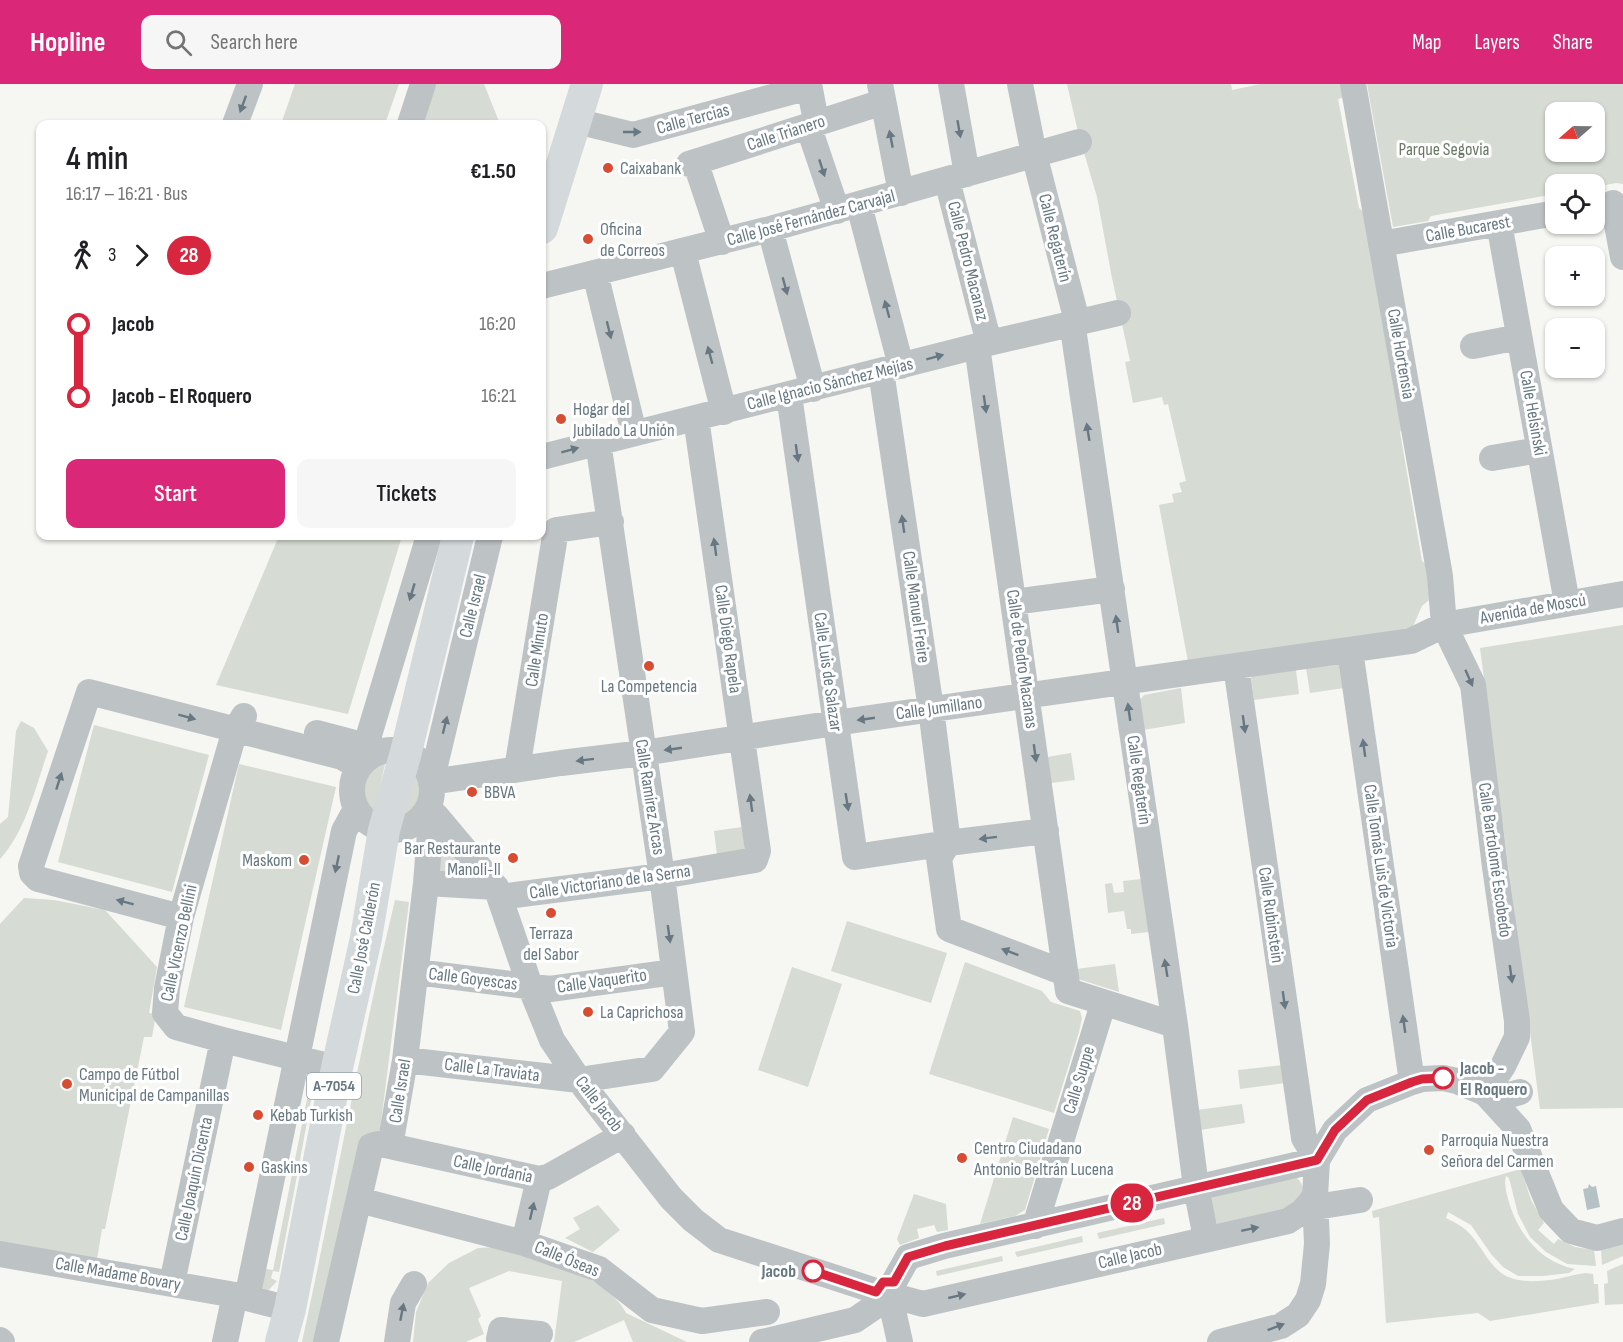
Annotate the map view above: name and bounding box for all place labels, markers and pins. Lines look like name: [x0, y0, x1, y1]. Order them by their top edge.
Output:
place label: Caixabank: [620, 158, 681, 179]
marker: Caixabank: [601, 161, 615, 175]
place label: Oficina de Correos: [600, 219, 665, 261]
marker: Oficina de Correos: [581, 232, 595, 246]
place label: Hogar del Jubilado La Unión: [572, 399, 675, 441]
marker: Hogar del Jubilado La Unión: [554, 412, 568, 426]
marker: La Competencia: [642, 659, 656, 673]
place label: La Competencia: [601, 676, 697, 697]
place label: BBVA: [484, 782, 516, 803]
marker: BBVA: [465, 785, 479, 799]
place label: Bar Restaurante Manoli-II: [404, 838, 501, 880]
place label: Maskom: [242, 850, 292, 871]
marker: Bar Restaurante Manoli-II: [506, 851, 520, 865]
marker: Maskom: [297, 853, 311, 867]
marker: Terraza del Sabor: [544, 906, 558, 920]
place label: Terraza del Sabor: [523, 923, 579, 965]
place label: La Caprichosa: [600, 1002, 684, 1023]
marker: La Caprichosa: [581, 1005, 595, 1019]
place label: Jacob - El Roquero: [1459, 1058, 1528, 1100]
place label: Campo de Fútbol Municipal de Campanillas: [79, 1064, 229, 1106]
marker: Jacob - El Roquero: [1432, 1067, 1454, 1089]
marker: Campo de Fútbol Municipal de Campanillas: [60, 1077, 74, 1091]
place label: Kebab Turkish: [270, 1105, 353, 1126]
marker: Kebab Turkish: [251, 1108, 265, 1122]
place label: Parroquia Nuestra Señora del Carmen: [1441, 1130, 1554, 1172]
place label: Centro Ciudadano Antonio Beltrán Lucena: [973, 1138, 1114, 1180]
marker: Parroquia Nuestra Señora del Carmen: [1422, 1143, 1436, 1157]
marker: Centro Ciudadano Antonio Beltrán Lucena: [955, 1151, 969, 1165]
place label: Gaskins: [261, 1157, 308, 1178]
marker: Gaskins: [242, 1160, 256, 1174]
marker: Jacob: [802, 1260, 824, 1282]
place label: Jacob: [760, 1261, 796, 1282]

